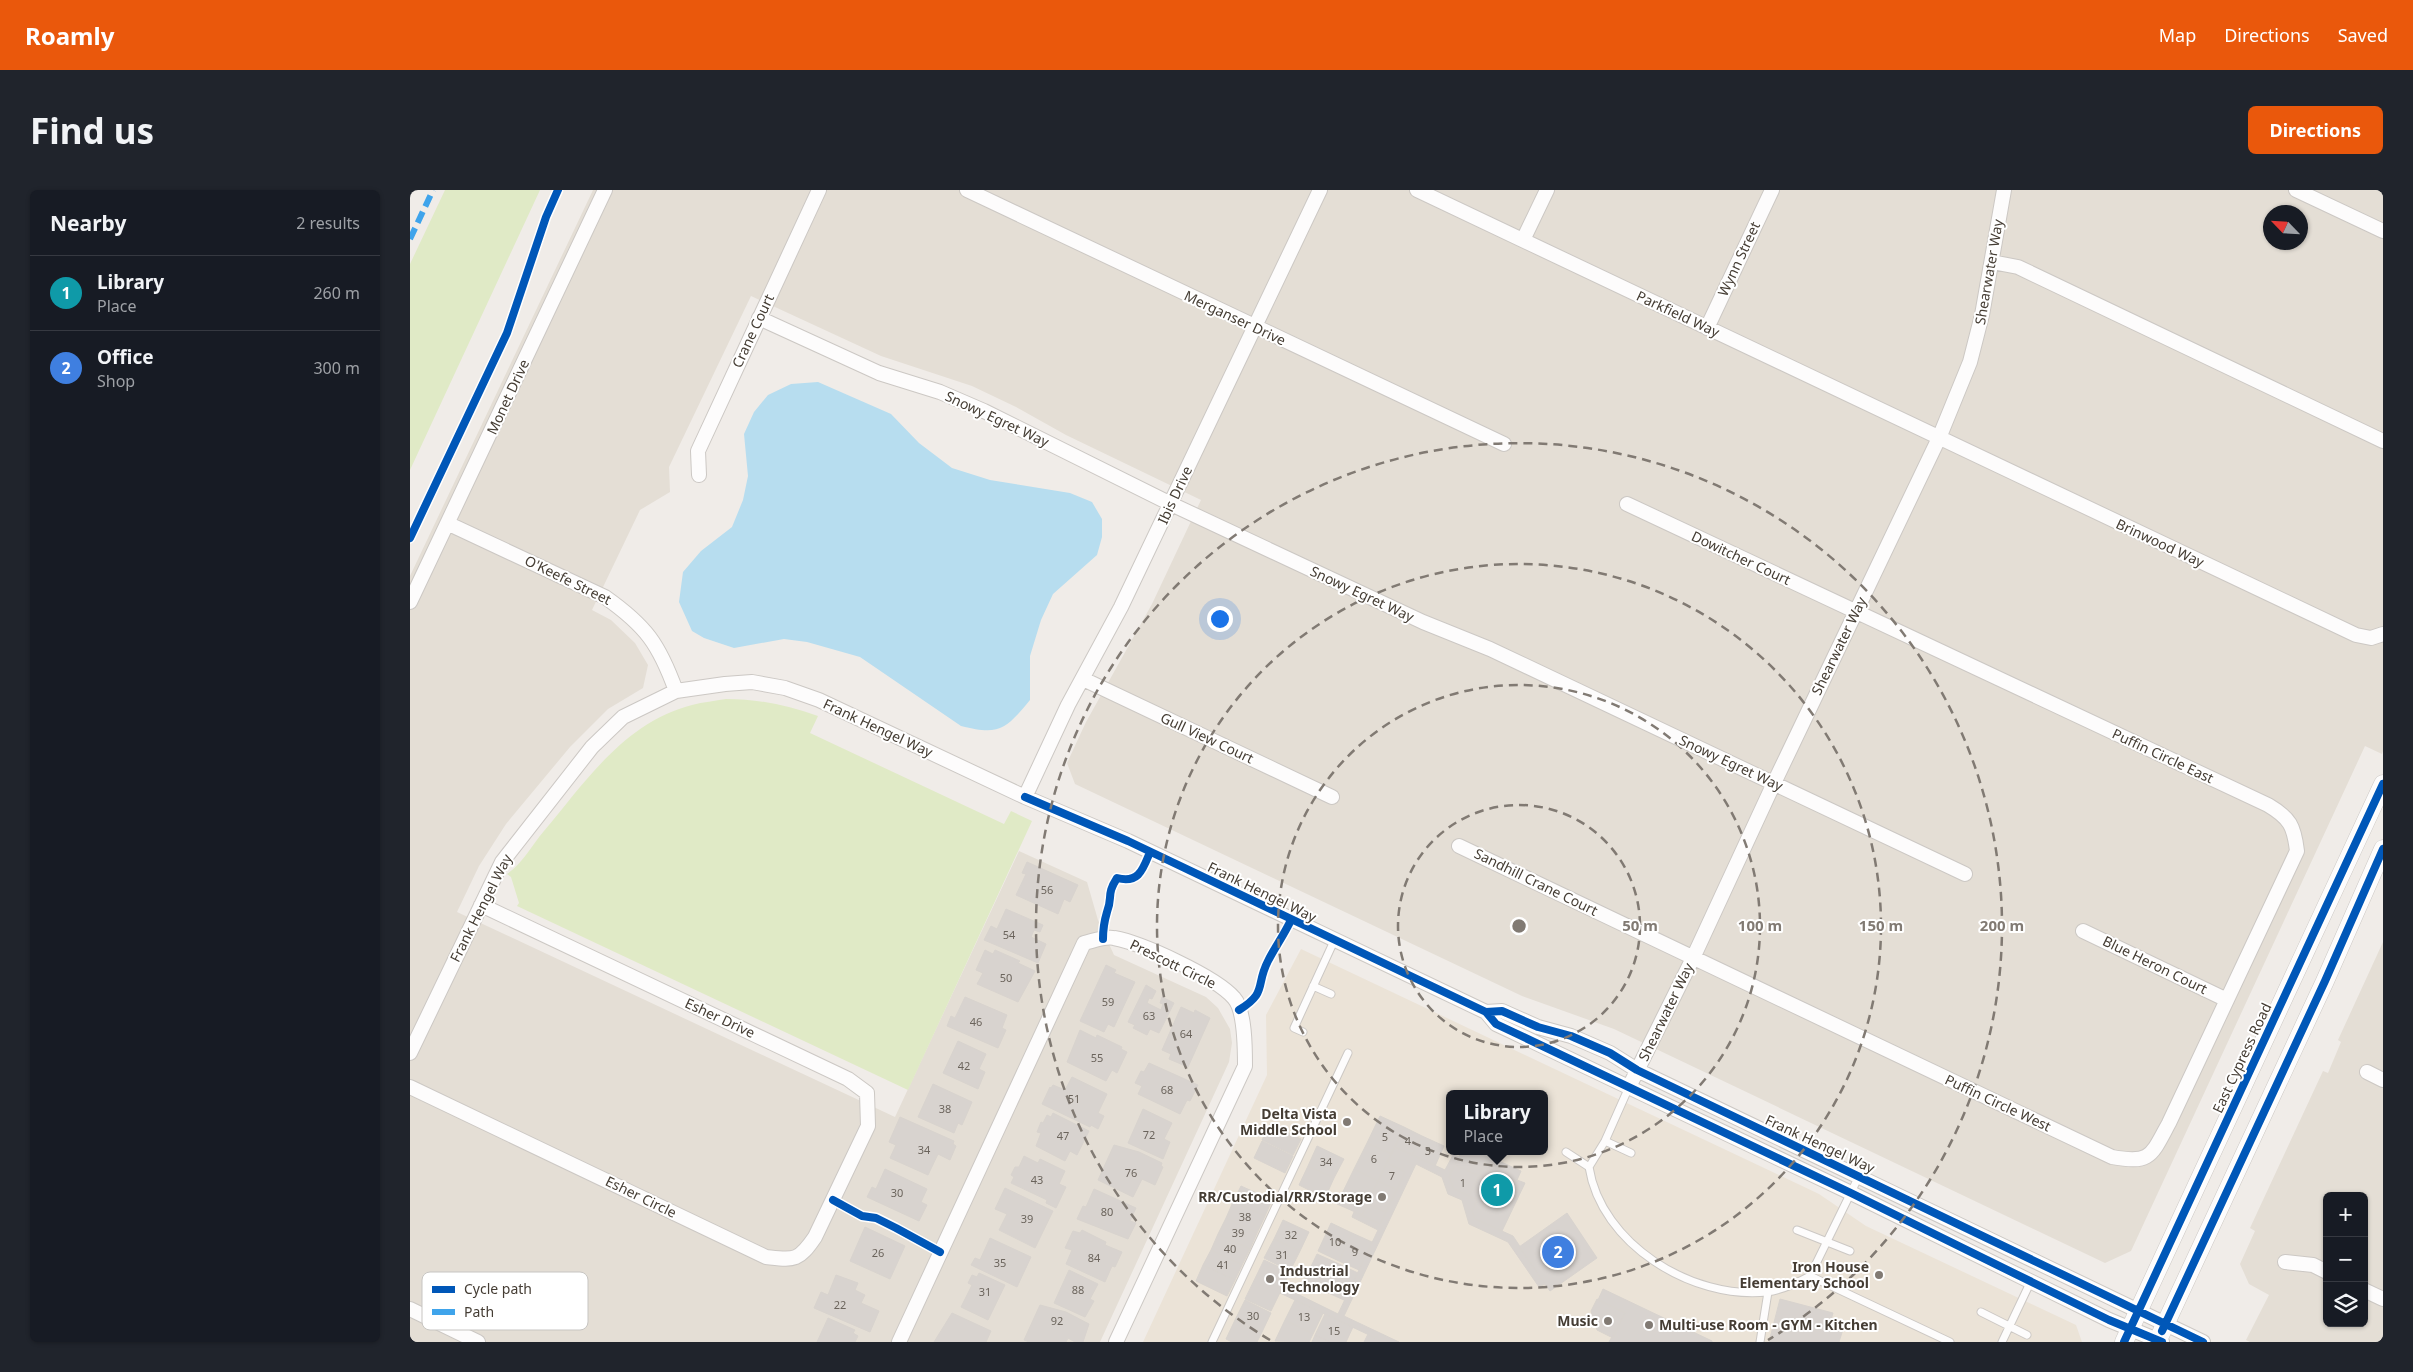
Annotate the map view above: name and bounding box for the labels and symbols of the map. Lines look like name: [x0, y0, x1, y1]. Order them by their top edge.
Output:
north arrow: [2263, 205, 2308, 250]
street label: Shearwater Way: [1970, 217, 2007, 326]
street label: Wynn Street: [1713, 218, 1764, 299]
street label: Merganser Drive: [1181, 286, 1289, 349]
street label: Parkfield Way: [1634, 286, 1724, 341]
street label: Crane Court: [727, 291, 778, 371]
street label: Monet Drive: [482, 356, 533, 438]
street label: Snowy Egret Way: [942, 386, 1053, 451]
street label: Ibis Drive: [1153, 463, 1196, 527]
street label: Brinwood Way: [2113, 514, 2208, 572]
street label: Dowitcher Court: [1688, 526, 1794, 589]
street label: O'Keefe Street: [522, 550, 615, 609]
street label: Snowy Egret Way: [1307, 561, 1418, 626]
street label: Shearwater Way: [1807, 593, 1871, 698]
your location: [1207, 606, 1233, 632]
street label: Frank Hengel Way: [820, 694, 937, 762]
street label: Gull View Court: [1158, 708, 1257, 767]
street label: Puffin Circle East: [2109, 724, 2217, 787]
street label: Snowy Egret Way: [1676, 730, 1787, 795]
street label: Sandhill Crane Court: [1471, 843, 1601, 920]
street label: Frank Hengel Way: [445, 850, 516, 965]
street label: Frank Hengel Way: [1205, 857, 1321, 927]
house number: 56: [1041, 882, 1053, 897]
text: 50 m: [1622, 915, 1658, 935]
text: 100 m: [1738, 915, 1782, 935]
text: 150 m: [1859, 915, 1903, 935]
text: 200 m: [1980, 915, 2024, 935]
centre of rings: [1510, 917, 1528, 935]
house number: 54: [1003, 927, 1016, 942]
street label: Blue Heron Court: [2100, 931, 2211, 998]
street label: Prescott Circle: [1127, 934, 1220, 993]
street label: Shearwater Way: [1634, 959, 1698, 1064]
house number: 50: [1000, 970, 1012, 985]
street label: Esher Drive: [682, 993, 758, 1042]
house number: 59: [1102, 994, 1114, 1009]
street label: East Cypress Road: [2208, 1000, 2275, 1116]
house number: 63: [1143, 1008, 1155, 1023]
house number: 46: [970, 1014, 982, 1029]
house number: 64: [1180, 1026, 1193, 1041]
house number: 55: [1091, 1050, 1103, 1065]
house number: 42: [958, 1058, 970, 1073]
street label: Puffin Circle West: [1942, 1070, 2054, 1135]
house number: 68: [1161, 1082, 1173, 1097]
house number: 51: [1068, 1091, 1080, 1106]
house number: 38: [939, 1101, 951, 1116]
place label: Delta Vista Middle School: [1240, 1104, 1337, 1139]
street label: Frank Hengel Way: [1762, 1110, 1879, 1178]
marker: Delta Vista Middle School: [1341, 1116, 1353, 1128]
house number: 72: [1143, 1127, 1155, 1142]
house number: 47: [1057, 1128, 1069, 1143]
house number: 5: [1382, 1129, 1388, 1144]
house number: 4: [1405, 1133, 1412, 1148]
house number: 34: [918, 1142, 931, 1157]
house number: 3: [1425, 1143, 1431, 1158]
house number: 6: [1371, 1151, 1377, 1166]
house number: 34: [1320, 1154, 1333, 1169]
house number: 76: [1125, 1165, 1137, 1180]
house number: 7: [1389, 1168, 1395, 1183]
street label: Esher Circle: [603, 1171, 680, 1222]
pin: 1: [1481, 1171, 1513, 1209]
house number: 43: [1031, 1172, 1043, 1187]
house number: 1: [1460, 1175, 1466, 1190]
house number: 30: [891, 1185, 903, 1200]
place label: RR/Custodial/RR/Storage: [1198, 1187, 1372, 1206]
marker: RR/Custodial/RR/Storage: [1376, 1191, 1388, 1203]
house number: 80: [1101, 1204, 1113, 1219]
house number: 38: [1239, 1209, 1251, 1224]
house number: 39: [1021, 1211, 1033, 1226]
house number: 39: [1232, 1225, 1244, 1240]
house number: 32: [1285, 1227, 1297, 1242]
pin: 2: [1542, 1233, 1574, 1271]
house number: 10: [1329, 1234, 1341, 1249]
house number: 40: [1224, 1241, 1236, 1256]
house number: 9: [1352, 1244, 1358, 1259]
house number: 26: [872, 1245, 884, 1260]
house number: 31: [1276, 1247, 1288, 1262]
house number: 84: [1088, 1250, 1101, 1265]
house number: 35: [994, 1255, 1006, 1270]
house number: 41: [1217, 1257, 1229, 1272]
place label: Iron House Elementary School: [1739, 1257, 1869, 1292]
place label: Industrial Technology: [1280, 1261, 1359, 1296]
marker: Iron House Elementary School: [1873, 1269, 1885, 1281]
legend: [422, 1272, 588, 1330]
marker: Industrial Technology: [1264, 1273, 1276, 1285]
text: Cycle path: [464, 1279, 532, 1298]
house number: 88: [1072, 1282, 1084, 1297]
house number: 31: [979, 1284, 991, 1299]
house number: 22: [834, 1297, 846, 1312]
text: Path: [464, 1302, 494, 1321]
house number: 30: [1247, 1308, 1259, 1323]
house number: 13: [1298, 1309, 1310, 1324]
place label: Music: [1557, 1311, 1598, 1330]
house number: 92: [1051, 1313, 1063, 1328]
marker: Music: [1602, 1315, 1614, 1327]
place label: Multi-use Room - GYM - Kitchen: [1659, 1315, 1878, 1334]
marker: Multi-use Room - GYM - Kitchen: [1643, 1319, 1655, 1331]
house number: 15: [1328, 1323, 1340, 1338]

